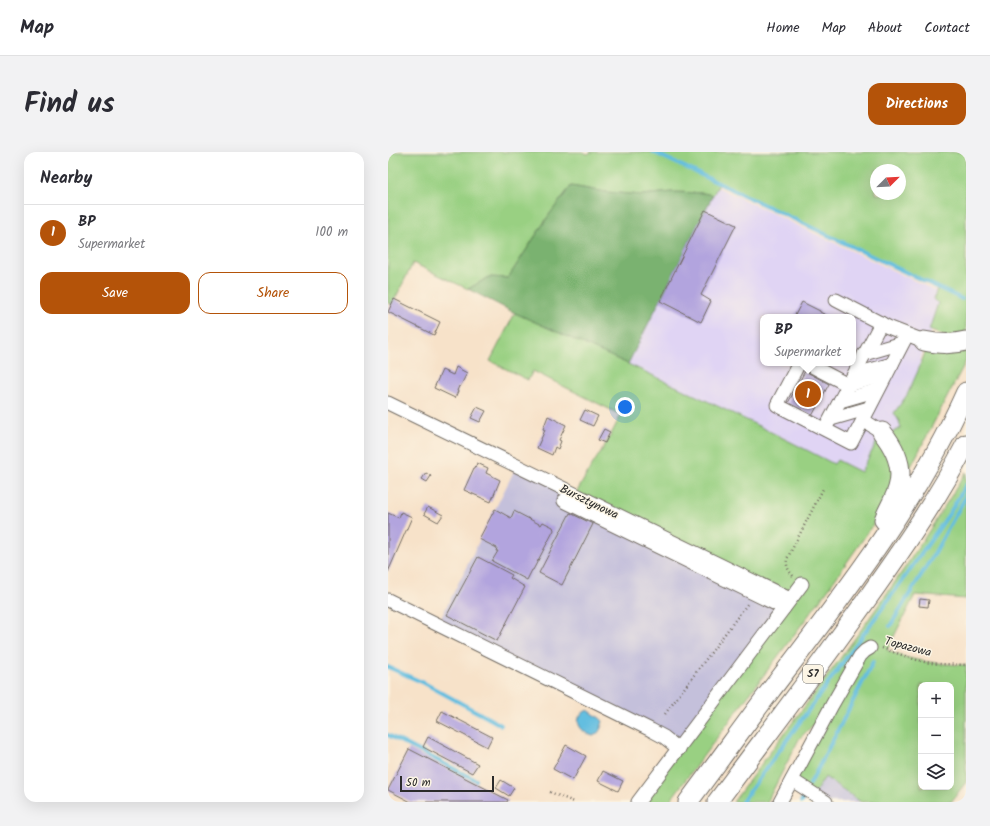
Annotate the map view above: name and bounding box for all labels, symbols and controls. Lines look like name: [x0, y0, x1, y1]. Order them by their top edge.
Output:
text: Map: [20, 13, 54, 43]
text: Home: [766, 17, 800, 39]
text: Map: [822, 17, 846, 39]
text: About: [868, 17, 902, 39]
text: Contact: [924, 17, 970, 39]
text: Find us: [24, 82, 115, 127]
button: Directions: [868, 83, 966, 125]
north arrow: [870, 164, 906, 200]
text: Nearby: [40, 165, 92, 192]
text: BP: [78, 210, 96, 234]
text: 1: [51, 222, 55, 243]
text: 100 m: [315, 222, 348, 243]
text: Supermarket: [78, 234, 145, 255]
button: Save: [40, 272, 190, 314]
button: Share: [198, 272, 348, 314]
popup: [760, 314, 856, 366]
text: BP: [774, 318, 792, 342]
text: Supermarket: [774, 342, 842, 363]
pin: 1: [795, 379, 821, 409]
your location: [615, 397, 635, 417]
street label: Bursztynowa: [556, 480, 622, 525]
street label: Topazowa: [883, 632, 934, 662]
road number: S7: [803, 665, 823, 683]
map controls: [918, 682, 954, 790]
button: +: [918, 682, 954, 718]
button: −: [918, 718, 954, 754]
button: layers: [918, 754, 954, 790]
scale bar: [400, 774, 494, 793]
text: 50 m: [406, 774, 431, 792]

